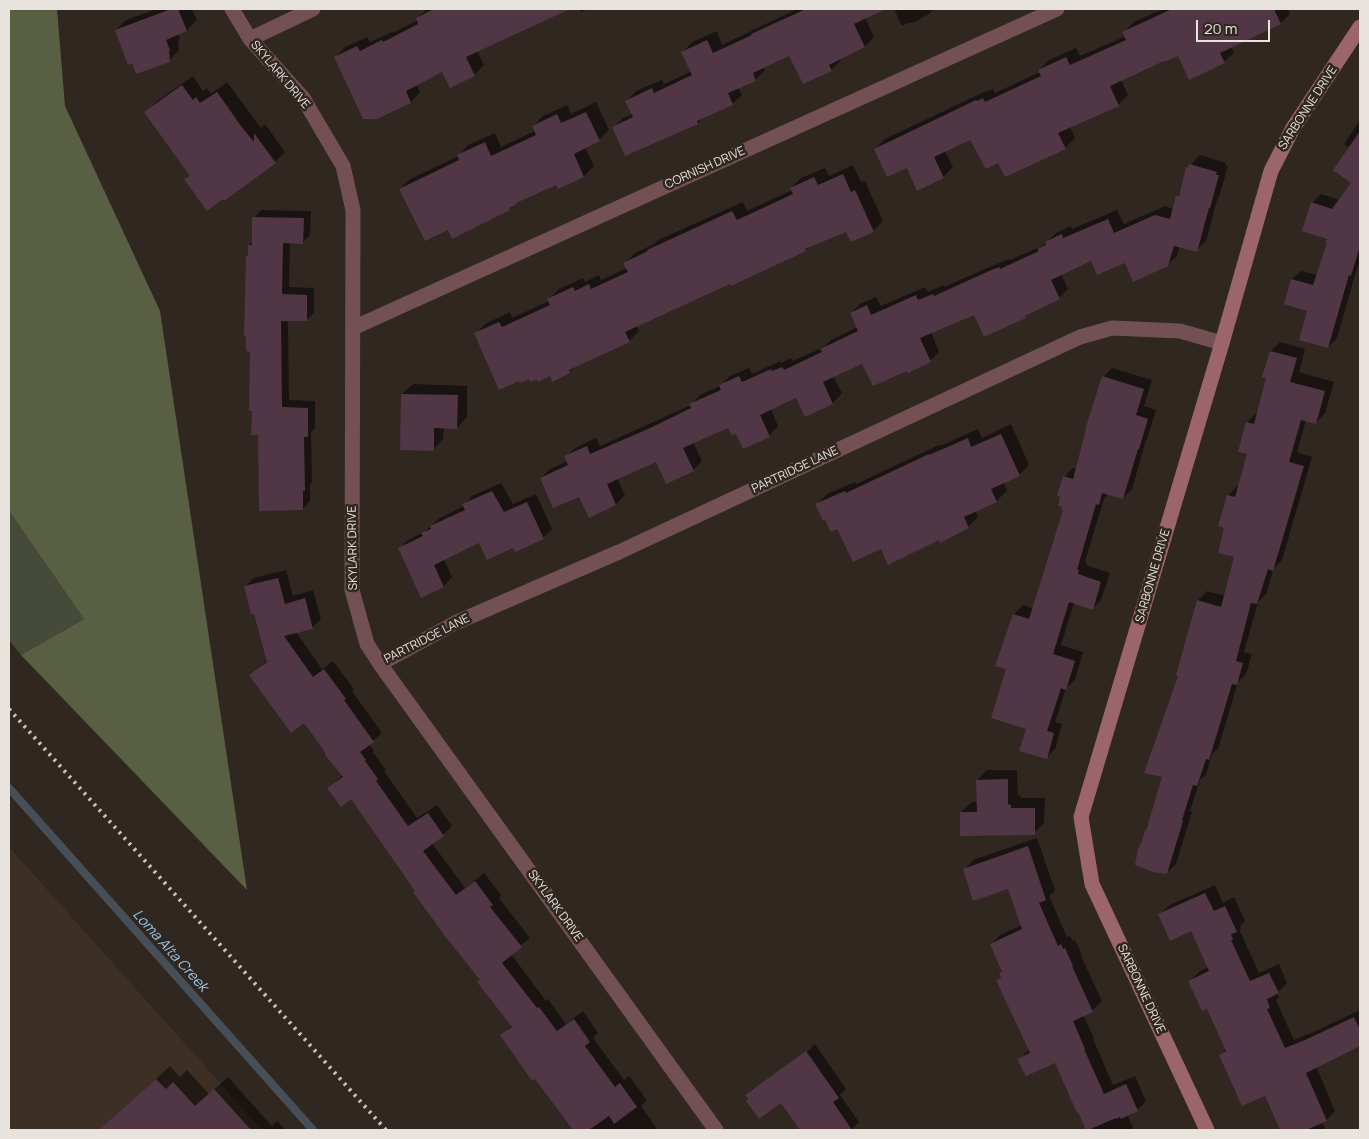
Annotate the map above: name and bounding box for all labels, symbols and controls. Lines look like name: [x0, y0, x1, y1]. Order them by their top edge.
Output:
scale bar: [1199, 10, 1273, 42]
text: 20 m: [1204, 18, 1237, 39]
street label: SKYLARK DRIVE: [247, 38, 313, 112]
street label: SARBONNE DRIVE: [1276, 63, 1340, 153]
street label: CORNISH DRIVE: [663, 144, 747, 192]
street label: PARTRIDGE LANE: [749, 444, 841, 496]
street label: SKYLARK DRIVE: [345, 506, 361, 590]
street label: SARBONNE DRIVE: [1133, 528, 1173, 624]
street label: PARTRIDGE LANE: [382, 611, 472, 667]
street label: SKYLARK DRIVE: [524, 868, 586, 944]
water label: Loma Alta Creek: [129, 907, 211, 995]
street label: SARBONNE DRIVE: [1114, 942, 1168, 1036]

